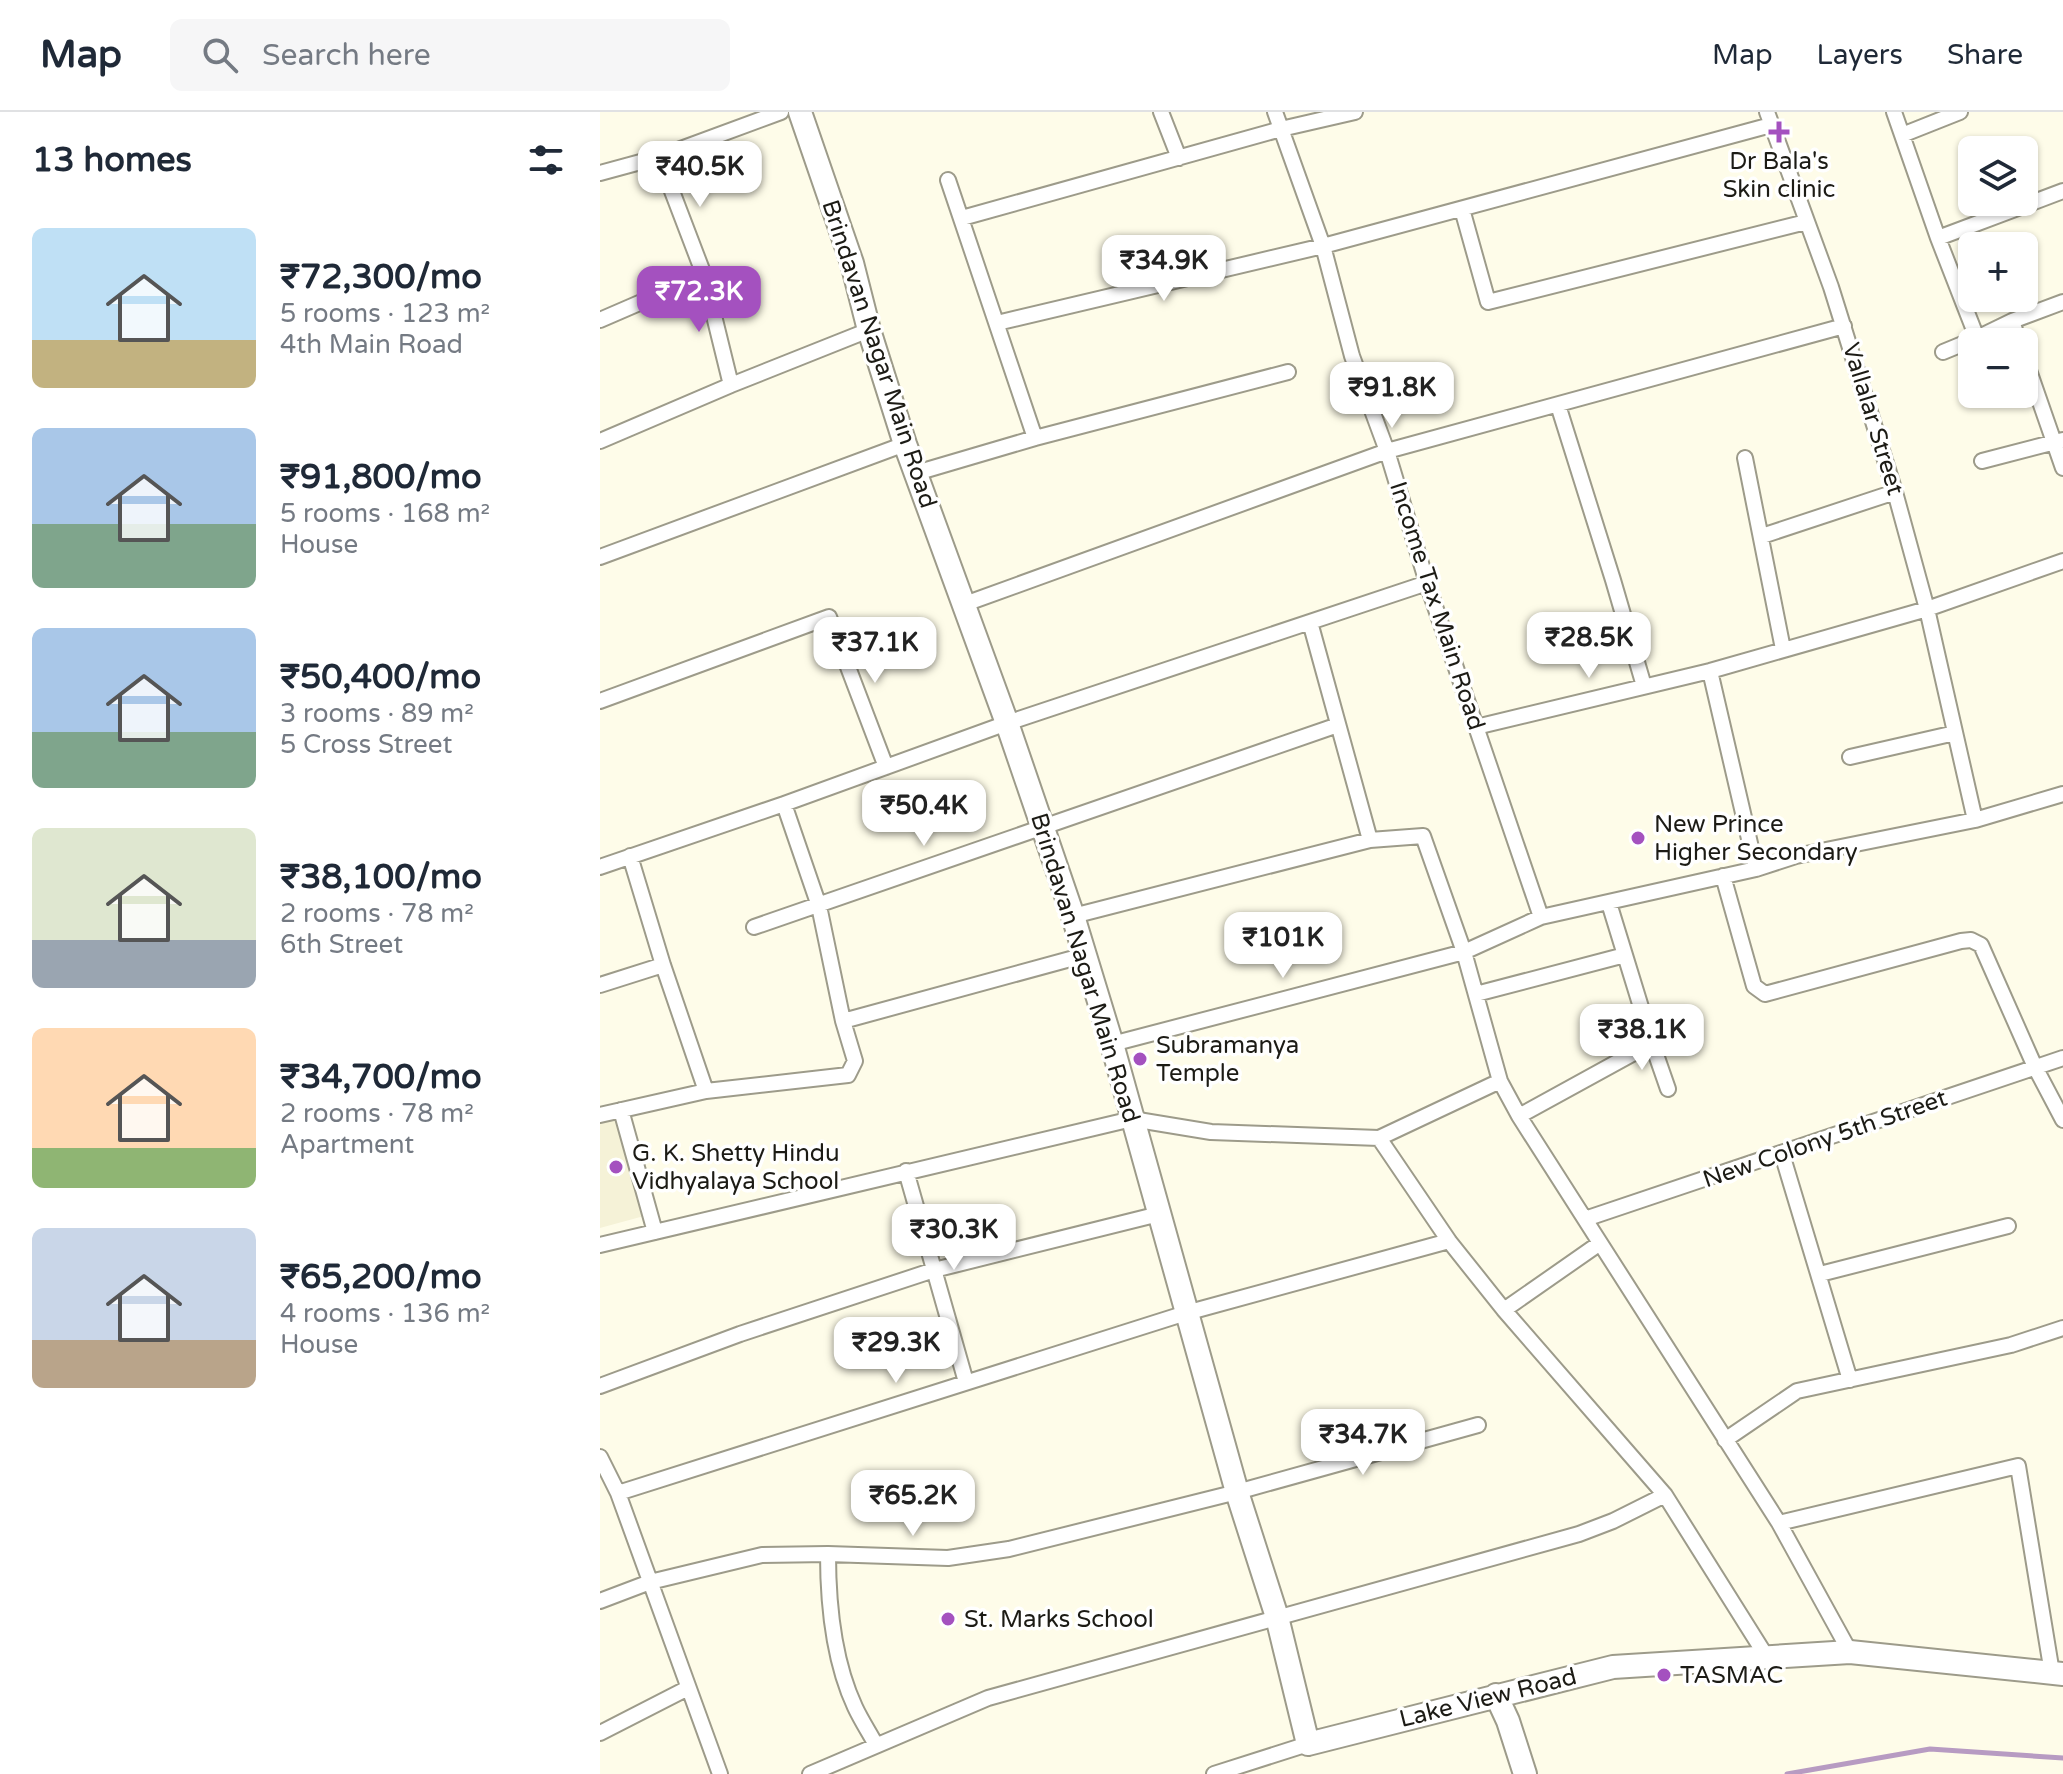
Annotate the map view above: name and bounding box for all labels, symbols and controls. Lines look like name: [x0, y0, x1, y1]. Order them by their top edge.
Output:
search box: [170, 19, 730, 91]
text: Map: [40, 32, 122, 78]
icon: search: [198, 33, 242, 77]
text: Search here: [262, 37, 431, 74]
text: Map: [1712, 38, 1773, 72]
text: Layers: [1817, 38, 1903, 72]
text: Share: [1947, 38, 2023, 72]
marker: Dr Bala's Skin clinic: [1768, 121, 1790, 143]
map controls: [1958, 136, 2038, 408]
button: layers: [1958, 136, 2038, 216]
icon: filters: [524, 138, 568, 182]
text: 13 homes: [32, 140, 192, 181]
pin: ₹40.5K: [635, 141, 765, 209]
place label: Dr Bala's Skin clinic: [1723, 147, 1835, 204]
text: ₹40.5K: [656, 151, 744, 182]
street label: Brindavan Nagar Main Road: [815, 196, 943, 512]
button: +: [1958, 232, 2038, 312]
pin: ₹34.9K: [1099, 235, 1229, 303]
text: ₹34.9K: [1120, 245, 1208, 276]
text: ₹72,300/mo: [280, 257, 482, 298]
icon: home: [96, 260, 192, 356]
pin: ₹72.3K: [634, 266, 764, 334]
text: ₹72.3K: [655, 276, 743, 307]
text: 5 rooms · 123 m²: [280, 298, 490, 329]
button: −: [1958, 328, 2038, 408]
text: 4th Main Road: [280, 329, 463, 360]
street label: Vallalar Street: [1836, 339, 1910, 499]
pin: ₹91.8K: [1327, 362, 1457, 430]
text: ₹91.8K: [1348, 372, 1436, 403]
text: ₹91,800/mo: [280, 457, 482, 498]
icon: home: [96, 460, 192, 556]
street label: Income Tax Main Road: [1383, 478, 1491, 734]
text: 5 rooms · 168 m²: [280, 498, 490, 529]
text: House: [280, 529, 358, 560]
pin: ₹28.5K: [1524, 612, 1654, 680]
pin: ₹37.1K: [810, 617, 940, 685]
text: ₹28.5K: [1545, 622, 1633, 653]
text: ₹37.1K: [831, 627, 919, 658]
text: ₹50,400/mo: [280, 657, 481, 698]
icon: home: [96, 660, 192, 756]
text: 3 rooms · 89 m²: [280, 698, 474, 729]
text: 5 Cross Street: [280, 729, 452, 760]
pin: ₹50.4K: [859, 780, 989, 848]
text: ₹50.4K: [880, 790, 968, 821]
street label: Brindavan Nagar Main Road: [1024, 810, 1146, 1126]
place label: New Prince Higher Secondary: [1654, 810, 1858, 867]
marker: New Prince Higher Secondary: [1629, 829, 1647, 847]
text: ₹38,100/mo: [280, 857, 482, 898]
icon: home: [96, 860, 192, 956]
text: 2 rooms · 78 m²: [280, 898, 474, 929]
pin: ₹101K: [1227, 912, 1339, 980]
text: ₹101K: [1242, 922, 1324, 953]
text: 6th Street: [280, 929, 403, 960]
pin: ₹38.1K: [1577, 1004, 1707, 1072]
text: ₹38.1K: [1598, 1014, 1686, 1045]
place label: Subramanya Temple: [1156, 1031, 1299, 1088]
marker: Subramanya Temple: [1131, 1050, 1149, 1068]
text: ₹34,700/mo: [280, 1057, 482, 1098]
icon: home: [96, 1060, 192, 1156]
street label: New Colony 5th Street: [1699, 1084, 1951, 1194]
text: 2 rooms · 78 m²: [280, 1098, 474, 1129]
text: Apartment: [280, 1129, 414, 1160]
place label: G. K. Shetty Hindu Vidhyalaya School: [632, 1139, 840, 1196]
marker: G. K. Shetty Hindu Vidhyalaya School: [607, 1158, 625, 1176]
pin: ₹30.3K: [889, 1204, 1019, 1272]
text: ₹30.3K: [910, 1214, 998, 1245]
text: ₹65,200/mo: [280, 1257, 482, 1298]
icon: home: [96, 1260, 192, 1356]
text: 4 rooms · 136 m²: [280, 1298, 490, 1329]
pin: ₹29.3K: [831, 1317, 961, 1385]
text: ₹29.3K: [852, 1327, 940, 1358]
text: House: [280, 1329, 358, 1360]
pin: ₹34.7K: [1298, 1409, 1428, 1477]
text: ₹34.7K: [1319, 1419, 1407, 1450]
pin: ₹65.2K: [848, 1470, 978, 1538]
text: ₹65.2K: [869, 1480, 957, 1511]
place label: St. Marks School: [964, 1605, 1154, 1634]
marker: St. Marks School: [939, 1610, 957, 1628]
place label: TASMAC: [1680, 1661, 1783, 1690]
street label: Lake View Road: [1396, 1662, 1580, 1734]
marker: TASMAC: [1655, 1666, 1673, 1684]

